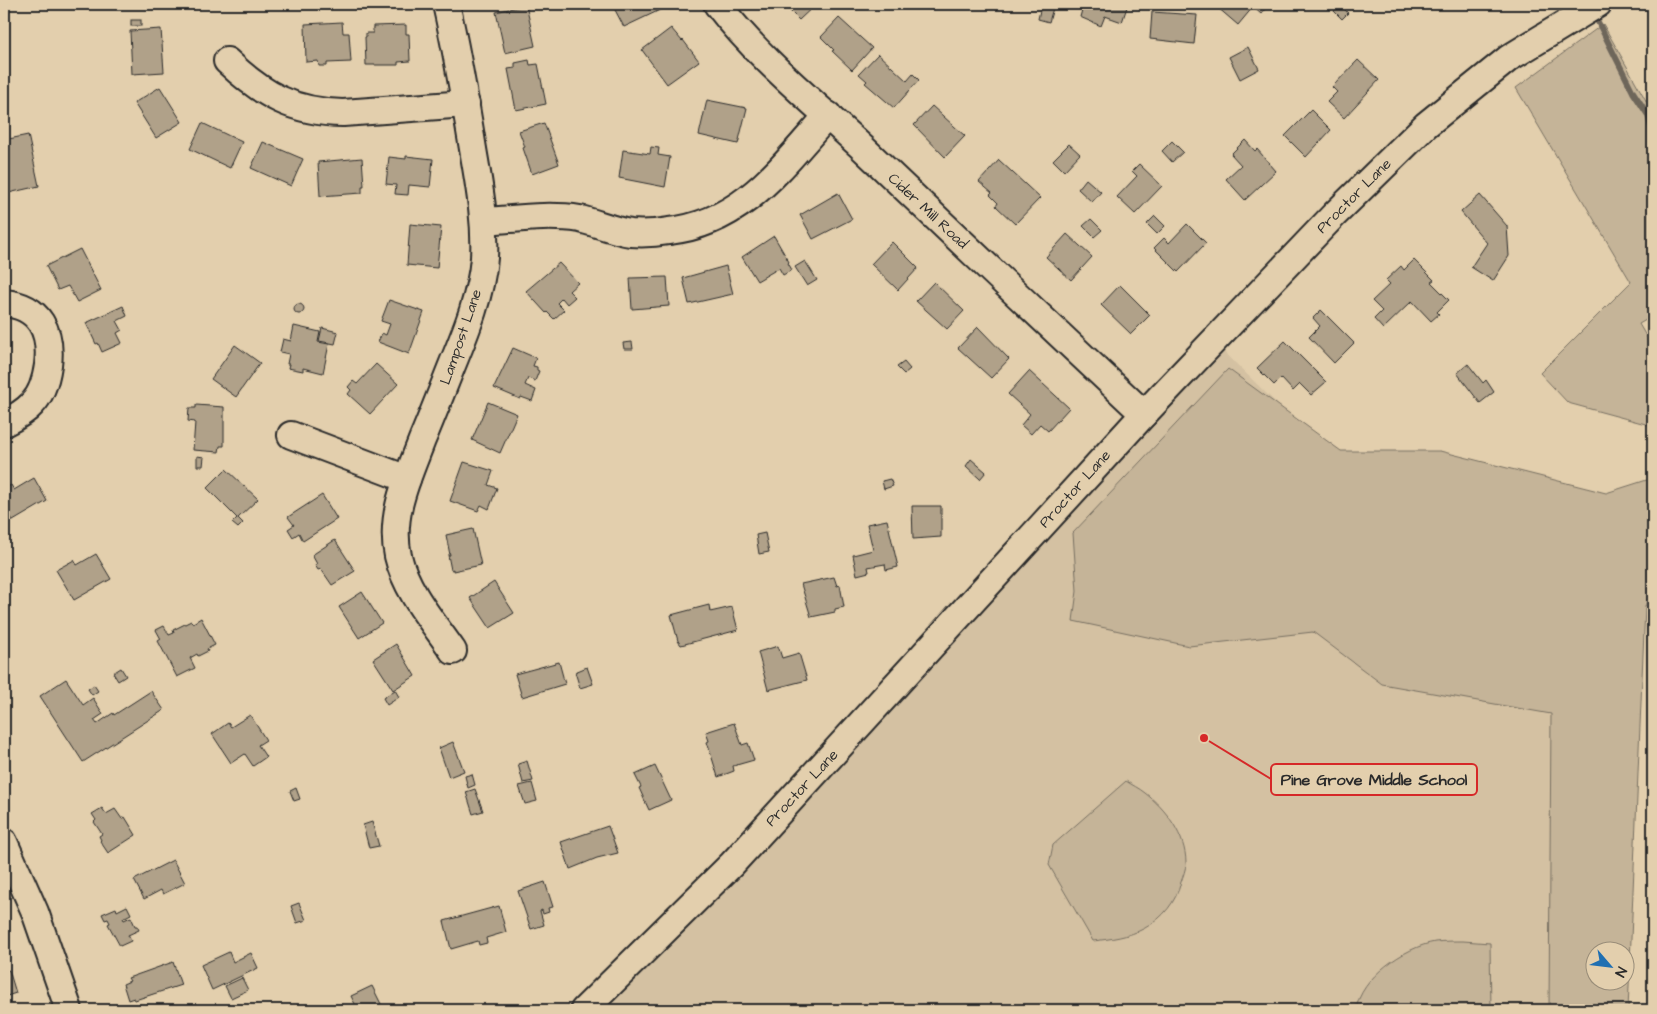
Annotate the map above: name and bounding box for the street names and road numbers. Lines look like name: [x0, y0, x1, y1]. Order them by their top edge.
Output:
street label: Proctor Lane: [1312, 154, 1396, 238]
street label: Cider Mill Road: [883, 168, 973, 254]
street label: Lampost Lane: [435, 286, 487, 388]
street label: Proctor Lane: [1034, 445, 1116, 533]
street label: Proctor Lane: [761, 745, 843, 831]

